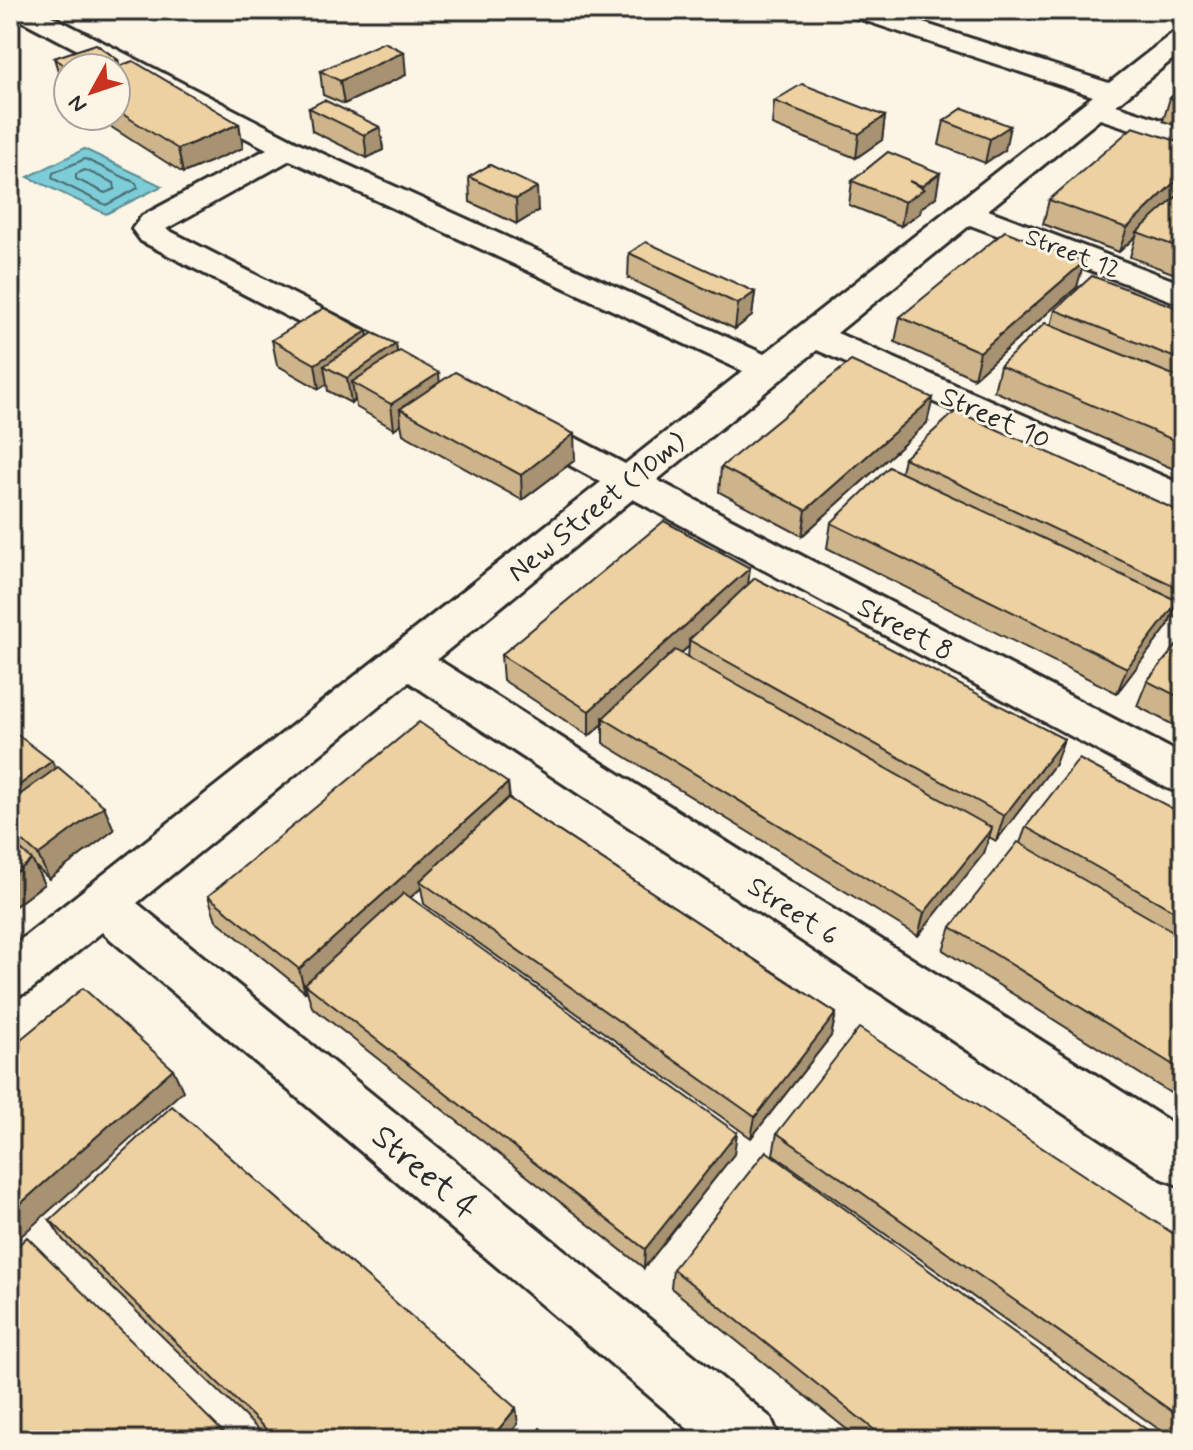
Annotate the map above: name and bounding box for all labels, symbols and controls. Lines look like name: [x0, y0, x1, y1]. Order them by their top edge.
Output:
north arrow: [52, 52, 132, 132]
text: N: [63, 89, 94, 118]
street label: Street 12: [1021, 222, 1124, 287]
street label: Street 10: [934, 379, 1056, 460]
street label: New Street (10m): [501, 424, 695, 591]
street label: Street 8: [850, 590, 959, 671]
street label: Street 6: [740, 869, 846, 955]
street label: Street 4: [362, 1115, 487, 1231]

